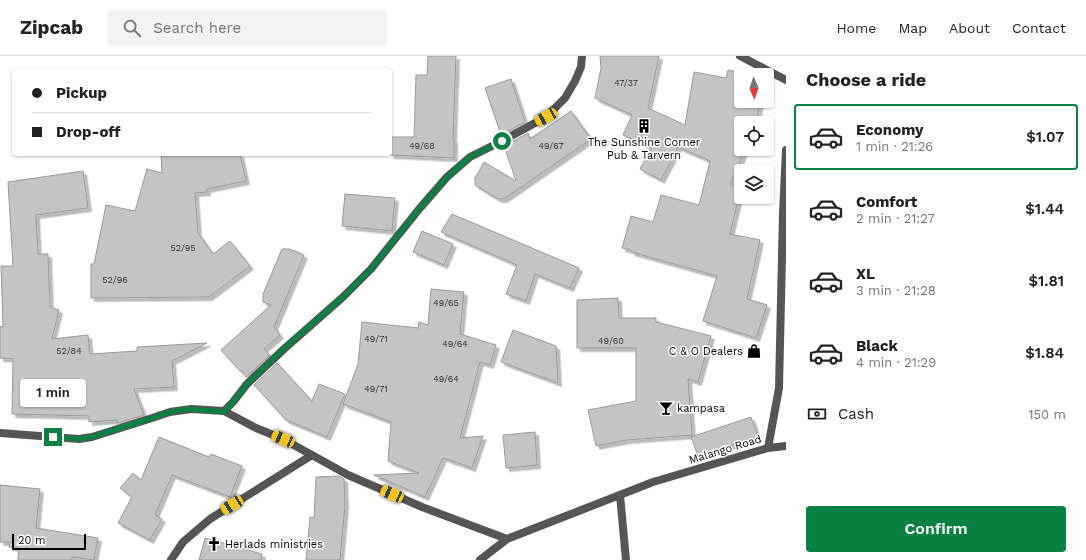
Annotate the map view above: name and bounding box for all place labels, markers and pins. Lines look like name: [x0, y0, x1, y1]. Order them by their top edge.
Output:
building icon: The Sunshine Corner Pub & Tarvern: [636, 118, 652, 134]
place label: The Sunshine Corner Pub & Tarvern: [588, 136, 701, 162]
shop icon: C & O Dealers: [746, 343, 762, 359]
place label: C & O Dealers: [669, 345, 743, 358]
bar icon: kampasa: [658, 400, 674, 416]
place label: kampasa: [677, 402, 725, 415]
church icon: Herlads ministries: [206, 536, 222, 552]
place label: Herlads ministries: [225, 538, 323, 551]

